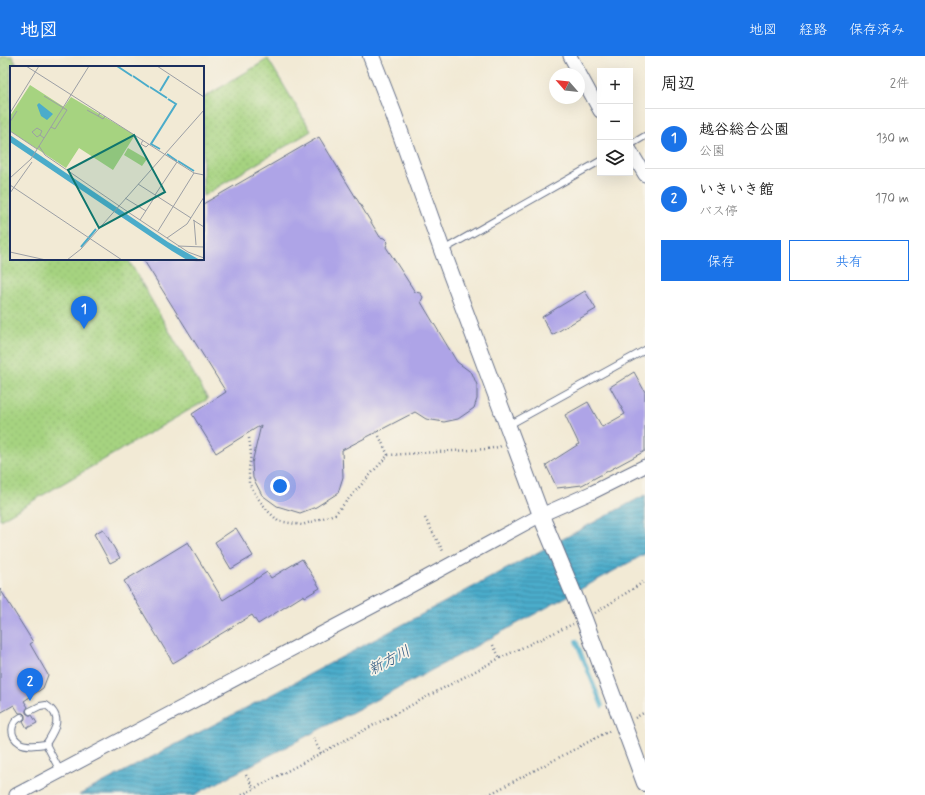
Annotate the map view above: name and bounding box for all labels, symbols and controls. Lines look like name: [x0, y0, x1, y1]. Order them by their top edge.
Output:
text: 地図: [20, 18, 58, 43]
text: 地図: [749, 21, 777, 39]
text: 経路: [799, 21, 827, 39]
text: 保存済み: [849, 21, 905, 39]
inset map: [10, 66, 204, 260]
north arrow: [549, 68, 585, 104]
map controls: [597, 68, 633, 176]
button: +: [597, 68, 633, 104]
text: 周辺: [661, 73, 695, 95]
text: 2件: [890, 75, 909, 92]
button: −: [597, 104, 633, 140]
text: 越谷総合公園: [699, 120, 789, 140]
text: 1: [671, 130, 677, 147]
text: 130 m: [876, 130, 909, 147]
button: layers: [597, 140, 633, 176]
text: 公園: [699, 143, 725, 160]
text: いきいき館: [699, 180, 774, 200]
text: 2: [671, 190, 677, 207]
text: 170 m: [875, 190, 909, 207]
text: バス停: [699, 203, 738, 220]
button: 保存: [661, 240, 781, 281]
button: 共有: [789, 240, 909, 281]
pin: 1: [71, 296, 97, 329]
your location: [270, 476, 290, 496]
water label: 新方川: [365, 641, 414, 680]
pin: 2: [17, 668, 43, 701]

